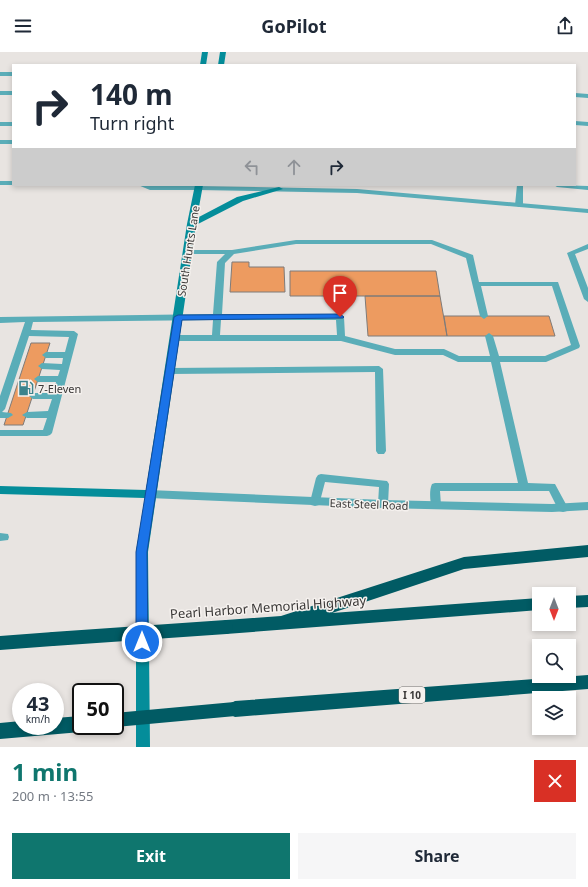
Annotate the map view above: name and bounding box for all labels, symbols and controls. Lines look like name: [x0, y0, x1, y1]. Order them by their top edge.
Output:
text: GoPilot: [261, 14, 327, 38]
icon: menu: [12, 15, 34, 37]
icon: share: [554, 15, 576, 37]
text: 140 m: [90, 75, 173, 113]
icon: right: [24, 80, 76, 132]
text: Turn right: [90, 111, 174, 135]
icon: left: [241, 156, 263, 178]
icon: ahead: [283, 156, 305, 178]
icon: right: [325, 156, 347, 178]
street label: South Hunts Lane: [173, 204, 203, 298]
pin: [323, 276, 357, 317]
icon: arrive: [329, 282, 351, 304]
fuel station icon: 7-Eleven: [17, 379, 35, 397]
place label: 7-Eleven: [38, 381, 81, 396]
street label: East Steel Road: [329, 495, 409, 513]
north arrow: [532, 587, 576, 631]
map controls: [532, 587, 576, 735]
street label: Pearl Harbor Memorial Highway: [169, 591, 367, 623]
position arrow: [121, 621, 163, 663]
button: search: [532, 639, 576, 683]
speed limit sign: 50: [72, 683, 124, 735]
road number: I 10: [399, 687, 425, 703]
text: 43: [27, 690, 49, 717]
button: layers: [532, 691, 576, 735]
text: km/h: [26, 712, 50, 726]
text: 1 min: [12, 755, 78, 788]
button: close: [534, 760, 576, 802]
text: 200 m · 13:55: [12, 787, 93, 805]
button: Exit: [12, 833, 290, 879]
button: Share: [298, 833, 576, 879]

